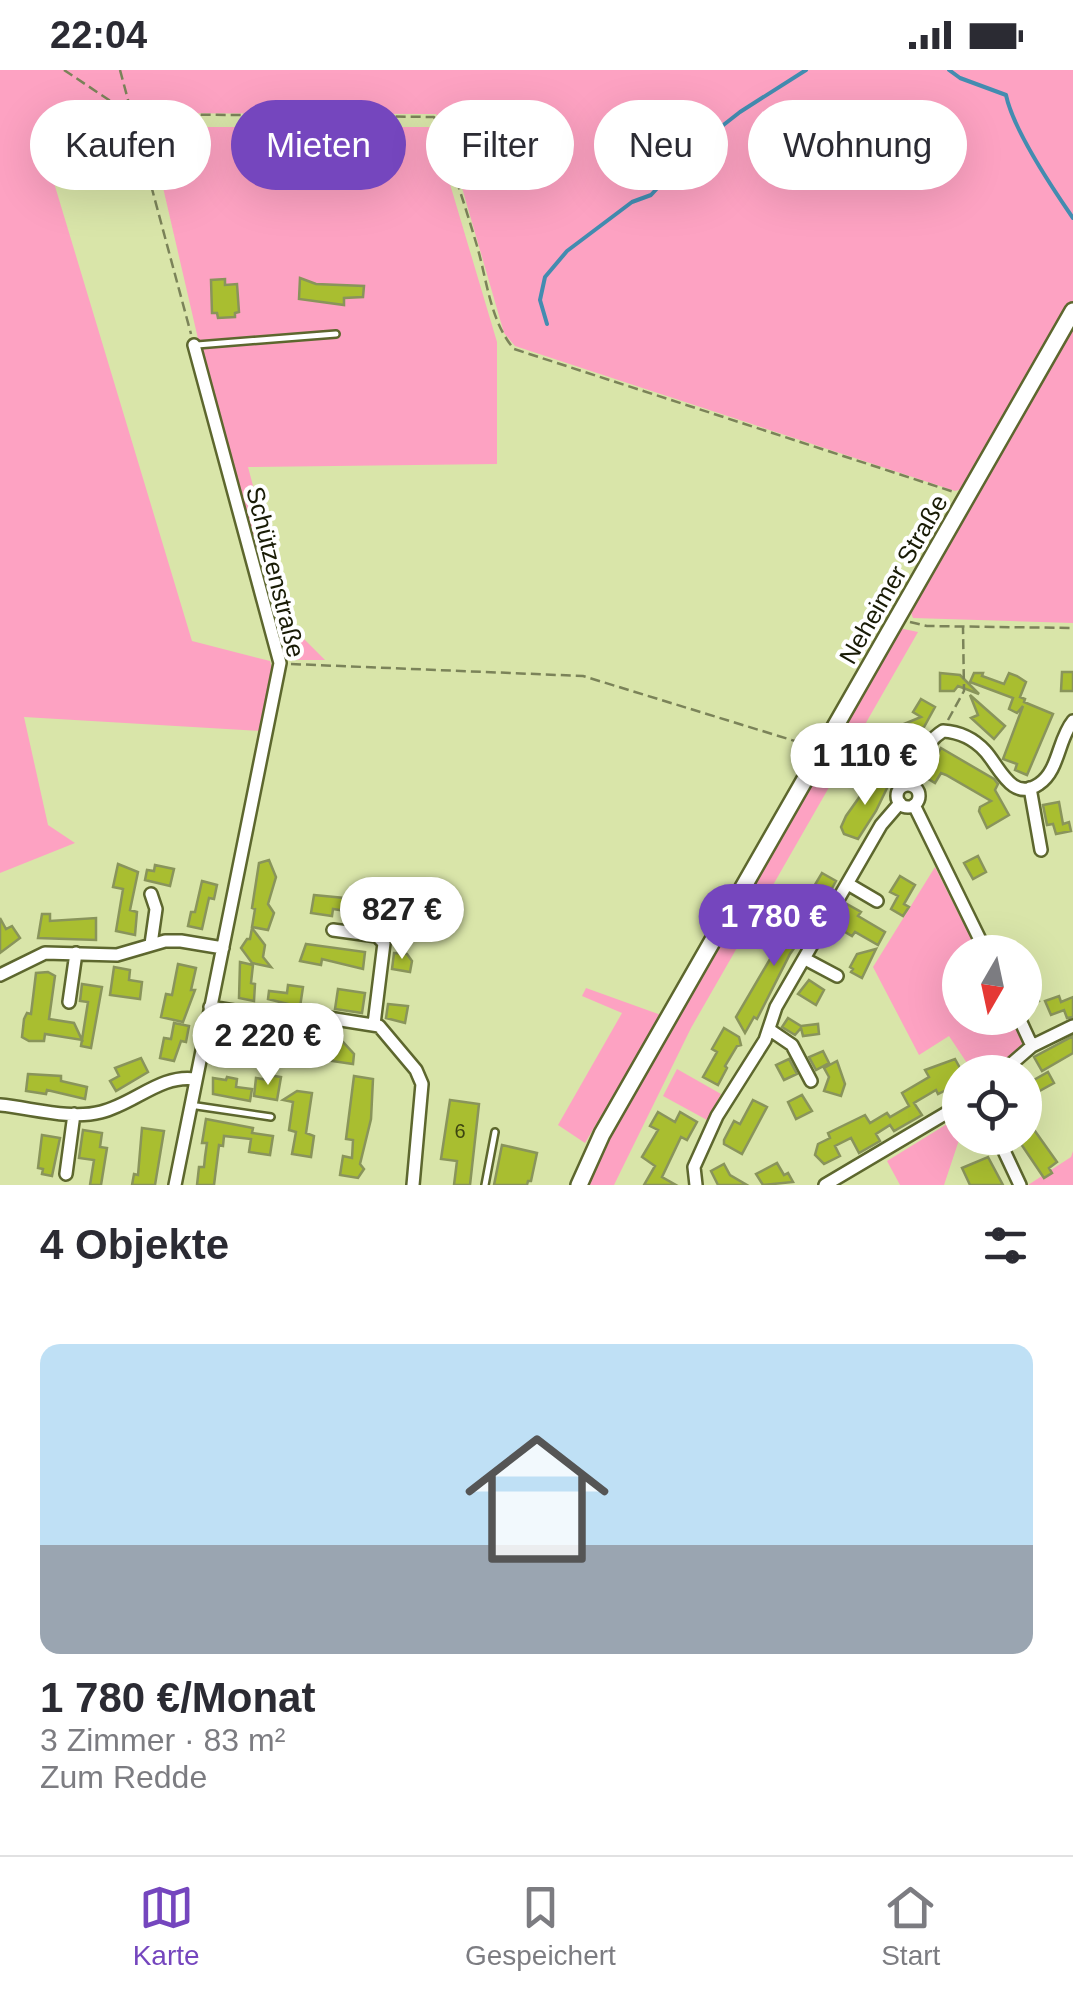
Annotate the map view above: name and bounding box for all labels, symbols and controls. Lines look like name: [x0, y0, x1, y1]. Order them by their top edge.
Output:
text: 22:04: [50, 14, 147, 56]
chip: Kaufen: [30, 100, 211, 190]
chip: Mieten: [231, 100, 406, 190]
chip: Filter: [426, 100, 574, 190]
chip: Neu: [594, 100, 728, 190]
chip: Wohnung: [748, 100, 967, 190]
street label: Schützenstraße: [241, 484, 311, 660]
street label: Neheimer Straße: [833, 490, 953, 668]
pin: 1 110 €: [773, 723, 957, 808]
text: 1 110 €: [813, 737, 918, 773]
pin: 827 €: [332, 877, 472, 962]
pin: 1 780 €: [682, 884, 866, 969]
text: 827 €: [362, 891, 442, 927]
text: 1 780 €: [721, 898, 827, 934]
north arrow: [942, 935, 1042, 1035]
map controls: [942, 935, 1042, 1155]
pin: 2 220 €: [176, 1003, 360, 1088]
text: 2 220 €: [215, 1017, 321, 1053]
button: locate: [942, 1055, 1042, 1155]
house number: 6: [454, 1120, 466, 1142]
icon: filters: [978, 1218, 1033, 1273]
text: 4 Objekte: [40, 1221, 229, 1268]
icon: home: [447, 1409, 627, 1589]
text: 1 780 €/Monat: [40, 1674, 315, 1721]
text: 3 Zimmer · 83 m²: [40, 1722, 285, 1758]
text: Zum Redde: [40, 1759, 207, 1795]
tab: Karte: [133, 1880, 200, 1972]
tab: Gespeichert: [465, 1880, 616, 1972]
tab: Start: [881, 1880, 940, 1972]

